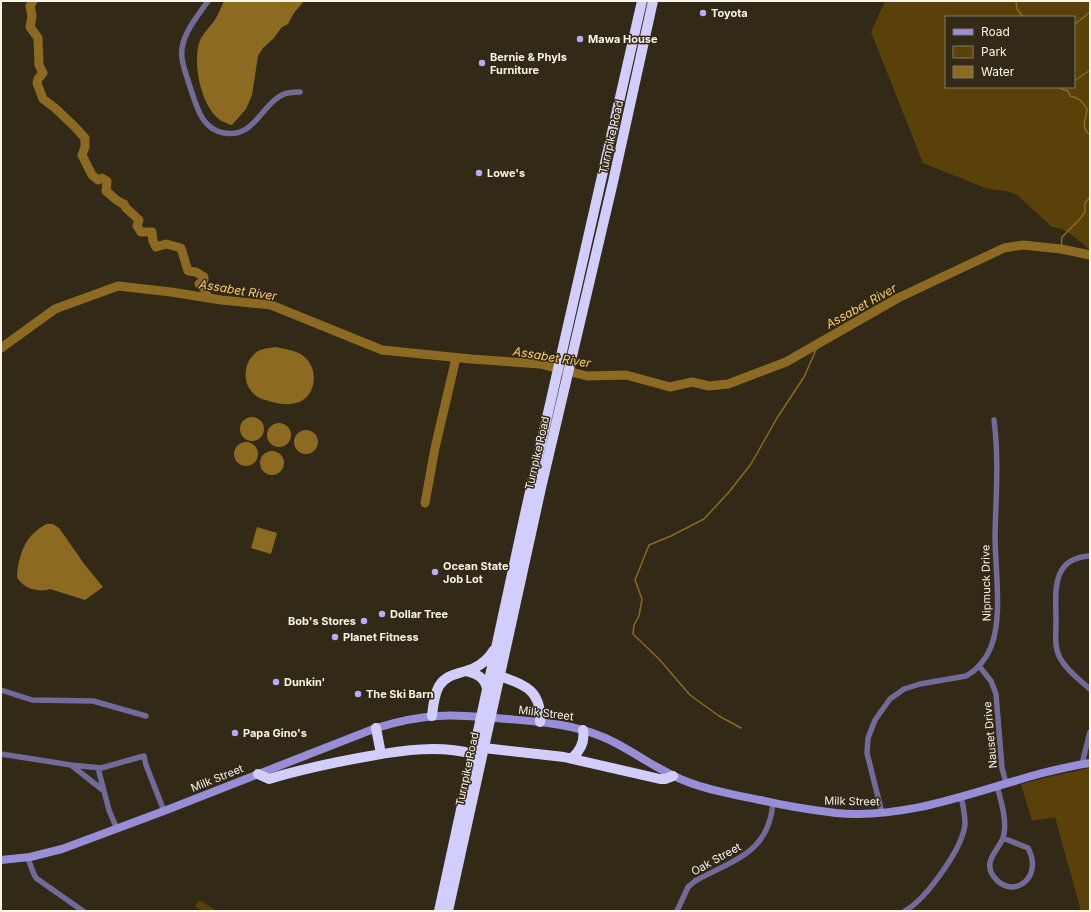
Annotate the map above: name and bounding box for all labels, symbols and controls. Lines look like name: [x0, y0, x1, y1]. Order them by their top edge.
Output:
place label: Toyota: [711, 6, 748, 20]
marker: Toyota: [698, 8, 708, 18]
legend: [945, 16, 1075, 88]
text: Road: [981, 24, 1010, 39]
place label: Mawa House: [588, 32, 658, 46]
marker: Mawa House: [575, 34, 585, 44]
text: Park: [981, 44, 1007, 59]
place label: Bernie & Phyls Furniture: [490, 50, 567, 77]
marker: Bernie & Phyls Furniture: [477, 58, 487, 68]
text: Water: [981, 64, 1015, 79]
street label: Turnpike Road: [596, 99, 626, 175]
place label: Lowe's: [487, 166, 525, 180]
marker: Lowe's: [474, 168, 484, 178]
water label: Assabet River: [197, 276, 278, 304]
water label: Assabet River: [822, 280, 899, 332]
water label: Assabet River: [511, 343, 592, 371]
street label: Turnpike Road: [522, 415, 552, 491]
street label: Nipmuck Drive: [978, 545, 994, 621]
place label: Ocean State Job Lot: [443, 559, 509, 586]
marker: Ocean State Job Lot: [430, 567, 440, 577]
place label: Dollar Tree: [390, 607, 449, 621]
marker: Dollar Tree: [377, 609, 387, 619]
place label: Bob's Stores: [288, 614, 356, 628]
marker: Bob's Stores: [359, 616, 369, 626]
place label: Planet Fitness: [343, 630, 419, 644]
marker: Planet Fitness: [330, 632, 340, 642]
place label: Dunkin': [284, 675, 325, 689]
marker: Dunkin': [271, 677, 281, 687]
place label: The Ski Barn: [366, 687, 434, 701]
marker: The Ski Barn: [353, 689, 363, 699]
street label: Nauset Drive: [980, 701, 1000, 769]
street label: Milk Street: [518, 703, 575, 723]
place label: Papa Gino's: [243, 726, 307, 740]
marker: Papa Gino's: [230, 728, 240, 738]
street label: Turnpike Road: [452, 731, 482, 807]
street label: Milk Street: [189, 761, 246, 795]
street label: Milk Street: [824, 794, 880, 808]
street label: Oak Street: [689, 839, 744, 878]

